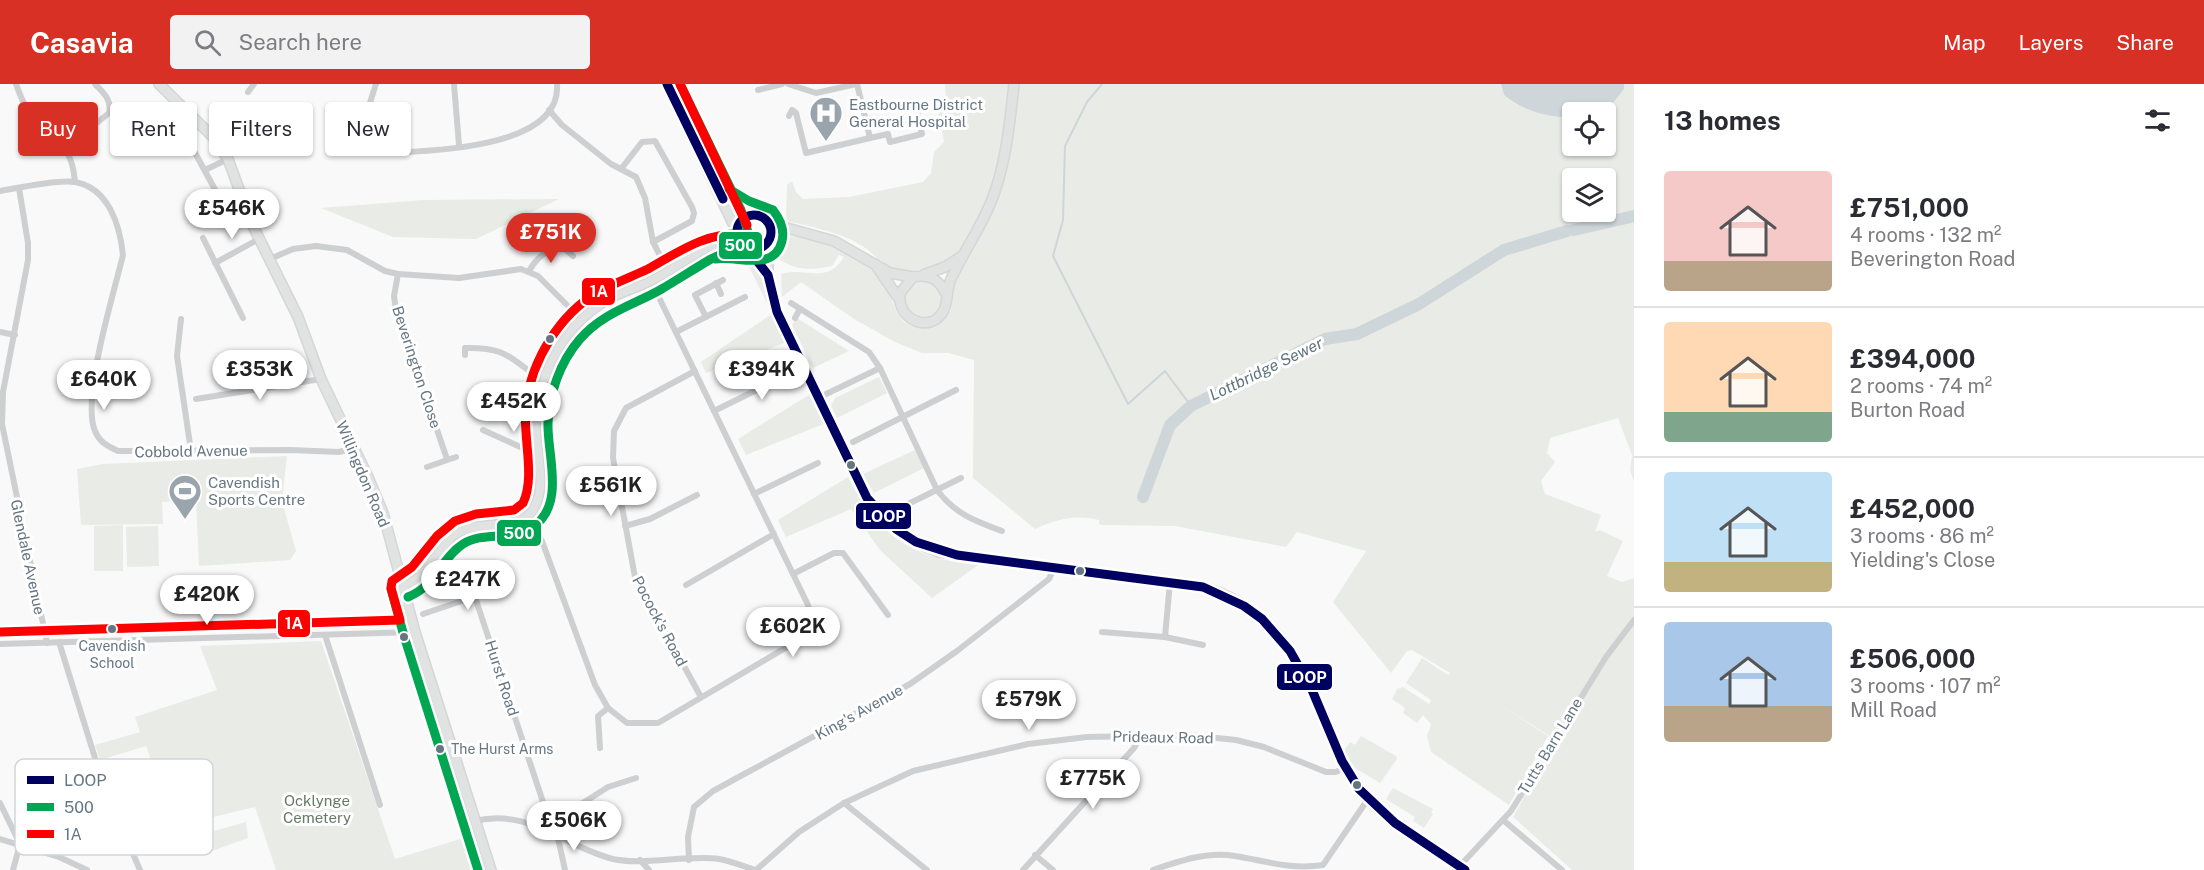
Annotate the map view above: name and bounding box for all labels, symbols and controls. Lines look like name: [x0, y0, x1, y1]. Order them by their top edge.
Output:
search box: [170, 15, 590, 69]
text: Casavia: [30, 26, 134, 59]
icon: search: [191, 26, 224, 59]
text: Search here: [239, 29, 362, 55]
text: Map: [1943, 30, 1986, 55]
text: Layers: [2019, 30, 2083, 55]
text: Share: [2116, 30, 2174, 55]
hospital icon: Eastbourne District General Hospital: [808, 95, 844, 142]
place label: Eastbourne District General Hospital: [849, 96, 983, 130]
chip: Buy: [18, 102, 98, 156]
chip: Rent: [110, 102, 197, 156]
chip: Filters: [209, 102, 313, 156]
chip: New: [325, 102, 411, 156]
map controls: [1562, 102, 1616, 222]
button: locate: [1562, 102, 1616, 156]
icon: filters: [2141, 104, 2174, 137]
text: 13 homes: [1664, 105, 1781, 136]
button: layers: [1562, 168, 1616, 222]
pin: £546K: [190, 189, 274, 240]
text: £751,000: [1850, 192, 1969, 223]
icon: home: [1712, 195, 1784, 267]
text: £546K: [198, 196, 266, 220]
pin: £751K: [509, 213, 593, 264]
text: £751K: [520, 220, 582, 244]
text: 4 rooms · 132 m²: [1850, 223, 2001, 247]
line badge: 500: [718, 231, 763, 260]
text: 500: [724, 236, 756, 255]
text: Beverington Road: [1850, 247, 2015, 271]
line badge: 1A: [581, 277, 616, 306]
text: 1A: [590, 282, 609, 301]
street label: Beverington Close: [389, 304, 445, 430]
unlabelled marker: [544, 333, 556, 345]
water label: Lottbridge Sewer: [1206, 333, 1327, 405]
text: £394,000: [1850, 343, 1975, 374]
icon: home: [1712, 346, 1784, 418]
pin: £353K: [218, 350, 302, 401]
pin: £394K: [720, 350, 804, 401]
text: £353K: [226, 357, 294, 381]
text: £394K: [729, 357, 795, 381]
pin: £640K: [62, 360, 146, 411]
text: £640K: [71, 367, 137, 391]
text: 2 rooms · 74 m²: [1850, 374, 1992, 398]
pin: £452K: [472, 382, 556, 433]
text: £452K: [481, 389, 547, 413]
text: Burton Road: [1850, 398, 1965, 422]
street label: Willingdon Road: [333, 418, 393, 530]
street label: Cobbold Avenue: [134, 442, 248, 460]
unlabelled marker: [845, 459, 857, 471]
pin: £561K: [569, 466, 653, 517]
sports icon: Cavendish Sports Centre: [167, 473, 203, 520]
text: £561K: [580, 473, 642, 497]
place label: Cavendish Sports Centre: [208, 474, 305, 508]
text: £452,000: [1850, 493, 1975, 524]
icon: home: [1712, 496, 1784, 568]
street label: Glendale Avenue: [7, 498, 49, 616]
line badge: LOOP: [855, 502, 912, 530]
text: LOOP: [862, 507, 906, 526]
line badge: 500: [496, 519, 542, 547]
text: 500: [503, 524, 535, 543]
text: 3 rooms · 86 m²: [1850, 524, 1994, 548]
text: Yielding's Close: [1850, 548, 1995, 572]
pin: £247K: [426, 560, 510, 611]
unlabelled marker: [1074, 565, 1086, 577]
text: £247K: [435, 567, 501, 591]
street label: Pocock's Road: [629, 573, 691, 669]
pin: £420K: [165, 575, 249, 626]
text: £420K: [174, 582, 240, 606]
pin: £602K: [751, 607, 835, 658]
line badge: 1A: [277, 609, 311, 638]
text: 1A: [285, 614, 304, 633]
text: £602K: [760, 614, 826, 638]
marker: Cavendish School: [106, 623, 118, 635]
unlabelled marker: [398, 631, 410, 643]
place label: Cavendish School: [78, 638, 146, 671]
street label: Hurst Road: [482, 638, 522, 718]
text: £506,000: [1850, 643, 1976, 674]
icon: home: [1712, 646, 1784, 718]
line badge: LOOP: [1276, 663, 1333, 691]
text: LOOP: [1283, 668, 1327, 687]
text: 3 rooms · 107 m²: [1850, 674, 2001, 698]
pin: £579K: [987, 680, 1071, 731]
street label: King's Avenue: [812, 681, 906, 743]
text: £579K: [996, 687, 1062, 711]
street label: Tutts Barn Lane: [1515, 695, 1585, 797]
text: Mill Road: [1850, 698, 1937, 722]
street label: Prideaux Road: [1112, 728, 1214, 746]
place label: The Hurst Arms: [451, 741, 553, 757]
marker: The Hurst Arms: [434, 743, 446, 755]
legend: [15, 759, 213, 855]
pin: £775K: [1051, 759, 1135, 810]
text: £775K: [1060, 766, 1126, 790]
text: LOOP: [64, 771, 107, 790]
unlabelled marker: [1351, 779, 1363, 791]
park label: Ocklynge Cemetery: [283, 792, 351, 826]
text: 500: [64, 798, 94, 817]
pin: £506K: [532, 801, 616, 852]
text: £506K: [541, 808, 607, 832]
text: 1A: [64, 825, 82, 844]

